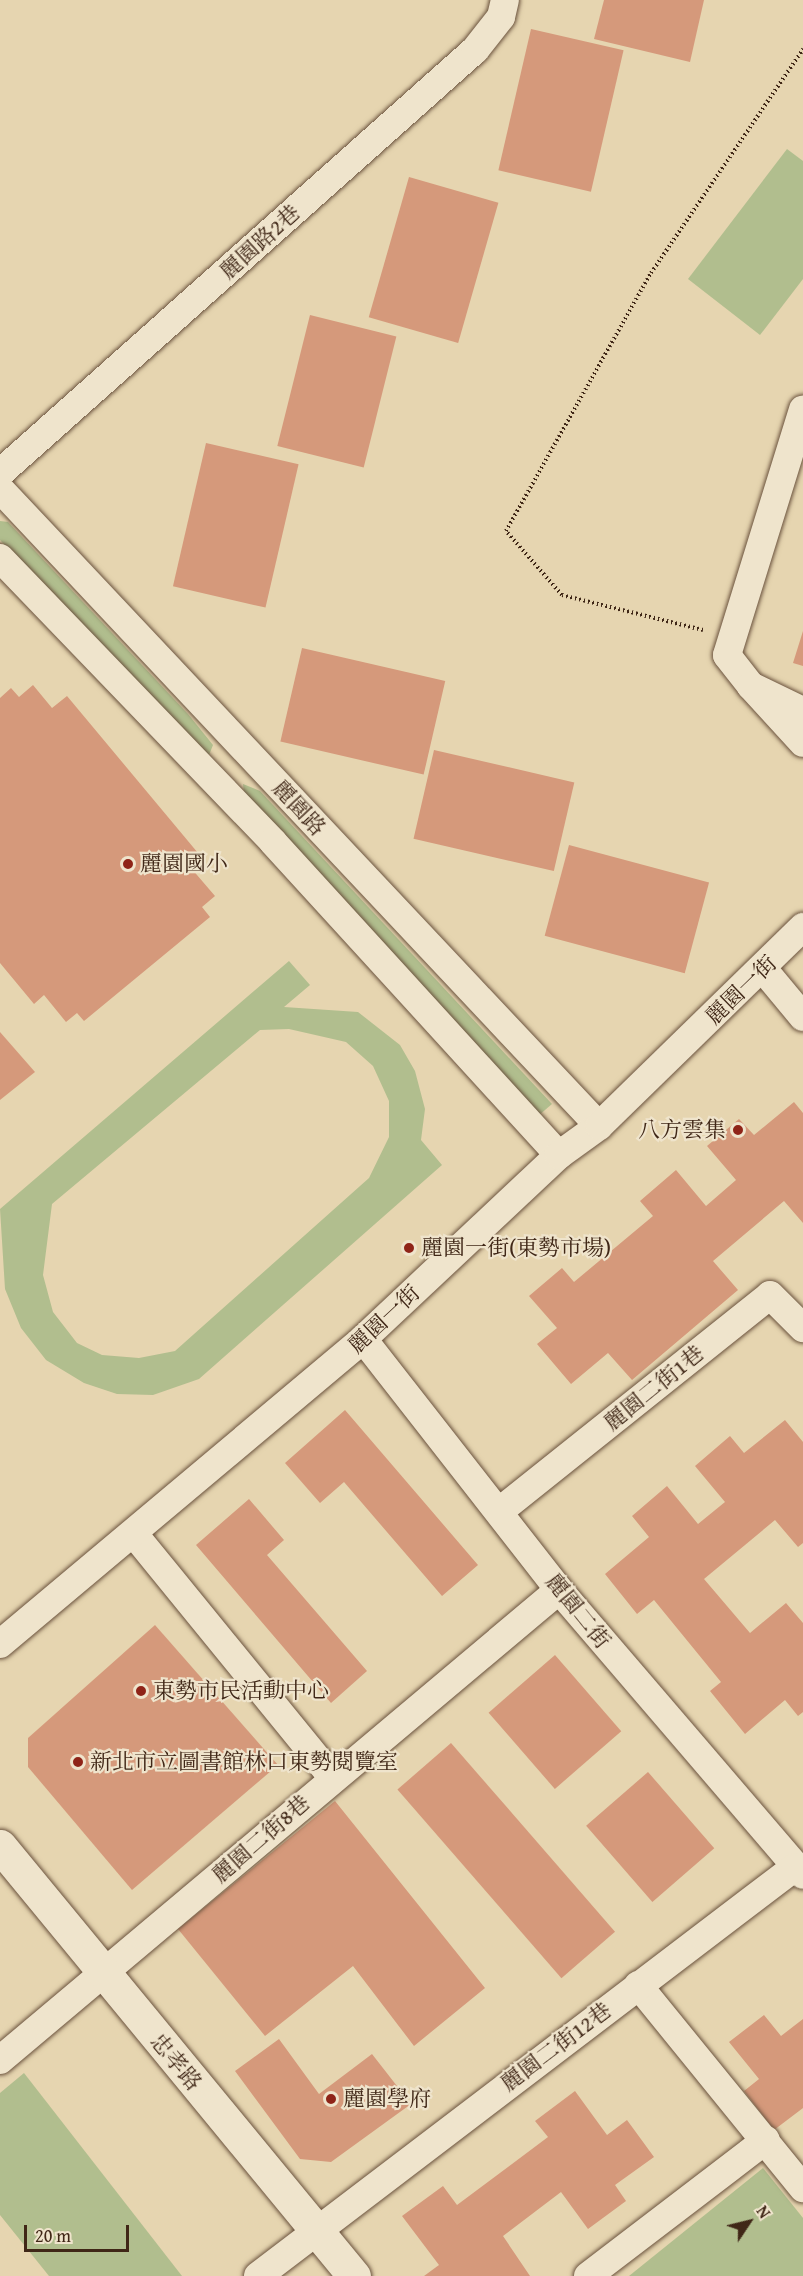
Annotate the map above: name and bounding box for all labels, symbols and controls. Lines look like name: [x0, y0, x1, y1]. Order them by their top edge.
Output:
street label: 麗園路2巷: [215, 199, 305, 285]
street label: 麗園路: [267, 775, 331, 841]
place label: 麗園國小: [140, 851, 228, 877]
marker: 麗園國小: [121, 857, 135, 871]
street label: 麗園一街: [700, 950, 782, 1030]
place label: 八方雲集: [638, 1117, 726, 1143]
marker: 八方雲集: [731, 1123, 745, 1137]
place label: 麗園一街(東勢市場): [421, 1235, 611, 1261]
marker: 麗園一街(東勢市場): [402, 1241, 416, 1255]
street label: 麗園一街: [343, 1279, 425, 1359]
street label: 麗園二街1巷: [599, 1340, 709, 1436]
street label: 麗園二街: [540, 1568, 616, 1654]
place label: 東勢市民活動中心: [153, 1678, 329, 1704]
marker: 東勢市民活動中心: [134, 1684, 148, 1698]
place label: 新北市立圖書館林口東勢閱覽室: [90, 1749, 398, 1775]
marker: 新北市立圖書館林口東勢閱覽室: [71, 1755, 85, 1769]
street label: 麗園二街8巷: [207, 1789, 315, 1889]
street label: 麗園二街12巷: [496, 1997, 616, 2097]
street label: 忠孝路: [145, 2028, 207, 2096]
place label: 麗園學府: [343, 2086, 431, 2112]
marker: 麗園學府: [324, 2092, 338, 2106]
north arrow: [719, 2192, 779, 2252]
text: N: [751, 2200, 777, 2223]
scale bar: [27, 2213, 132, 2251]
text: 20 m: [35, 2222, 71, 2249]

